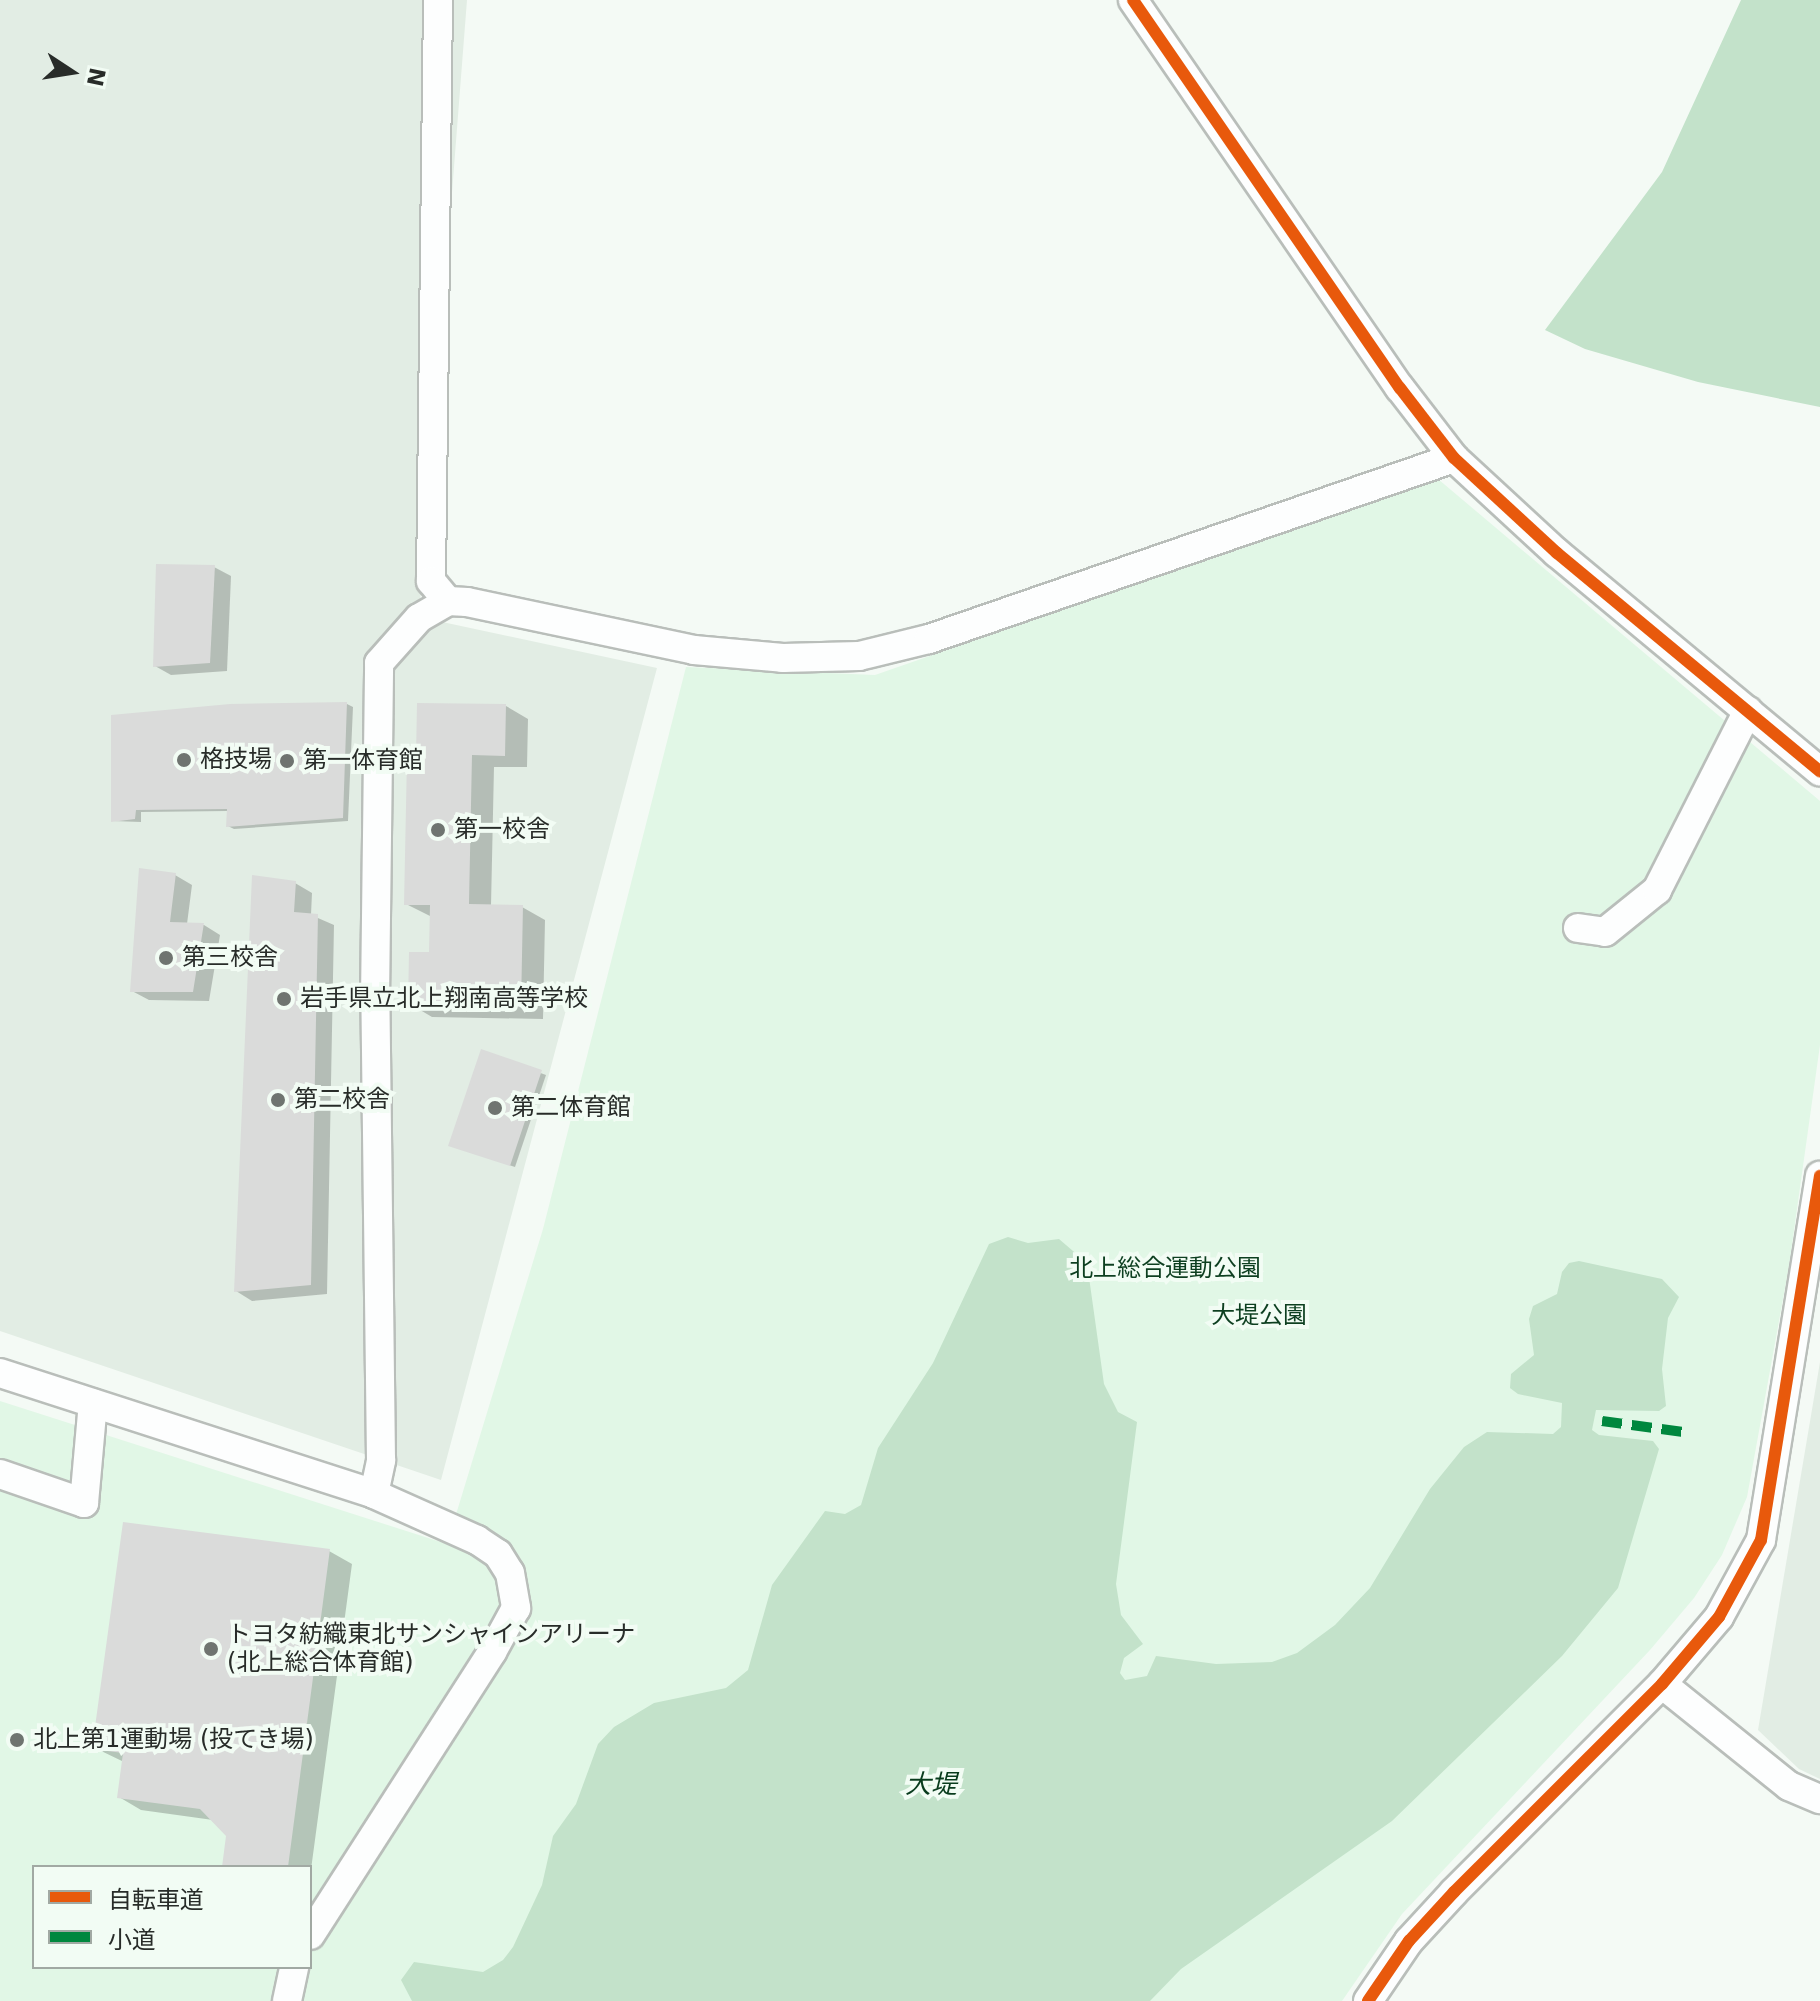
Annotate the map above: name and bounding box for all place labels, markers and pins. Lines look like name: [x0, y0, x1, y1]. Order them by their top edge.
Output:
place label: 格技場: [200, 746, 272, 774]
place label: 第一体育館: [303, 747, 423, 775]
marker: 格技場: [175, 751, 193, 769]
marker: 第一体育館: [278, 752, 296, 770]
place label: 第一校舎: [454, 816, 550, 844]
marker: 第一校舎: [429, 821, 447, 839]
place label: 第三校舎: [182, 944, 278, 972]
marker: 第三校舎: [157, 949, 175, 967]
place label: 岩手県立北上翔南高等学校: [300, 985, 588, 1013]
marker: 岩手県立北上翔南高等学校: [275, 990, 293, 1008]
place label: 第二校舎: [294, 1086, 390, 1114]
marker: 第二校舎: [269, 1091, 287, 1109]
place label: 第二体育館: [511, 1094, 631, 1122]
marker: 第二体育館: [486, 1099, 504, 1117]
place label: トヨタ紡織東北サンシャインアリーナ (北上総合体育館): [227, 1621, 635, 1677]
marker: トヨタ紡織東北サンシャインアリーナ (北上総合体育館): [202, 1640, 220, 1658]
place label: 北上第1運動場 (投てき場): [33, 1726, 315, 1754]
marker: 北上第1運動場 (投てき場): [8, 1731, 26, 1749]

